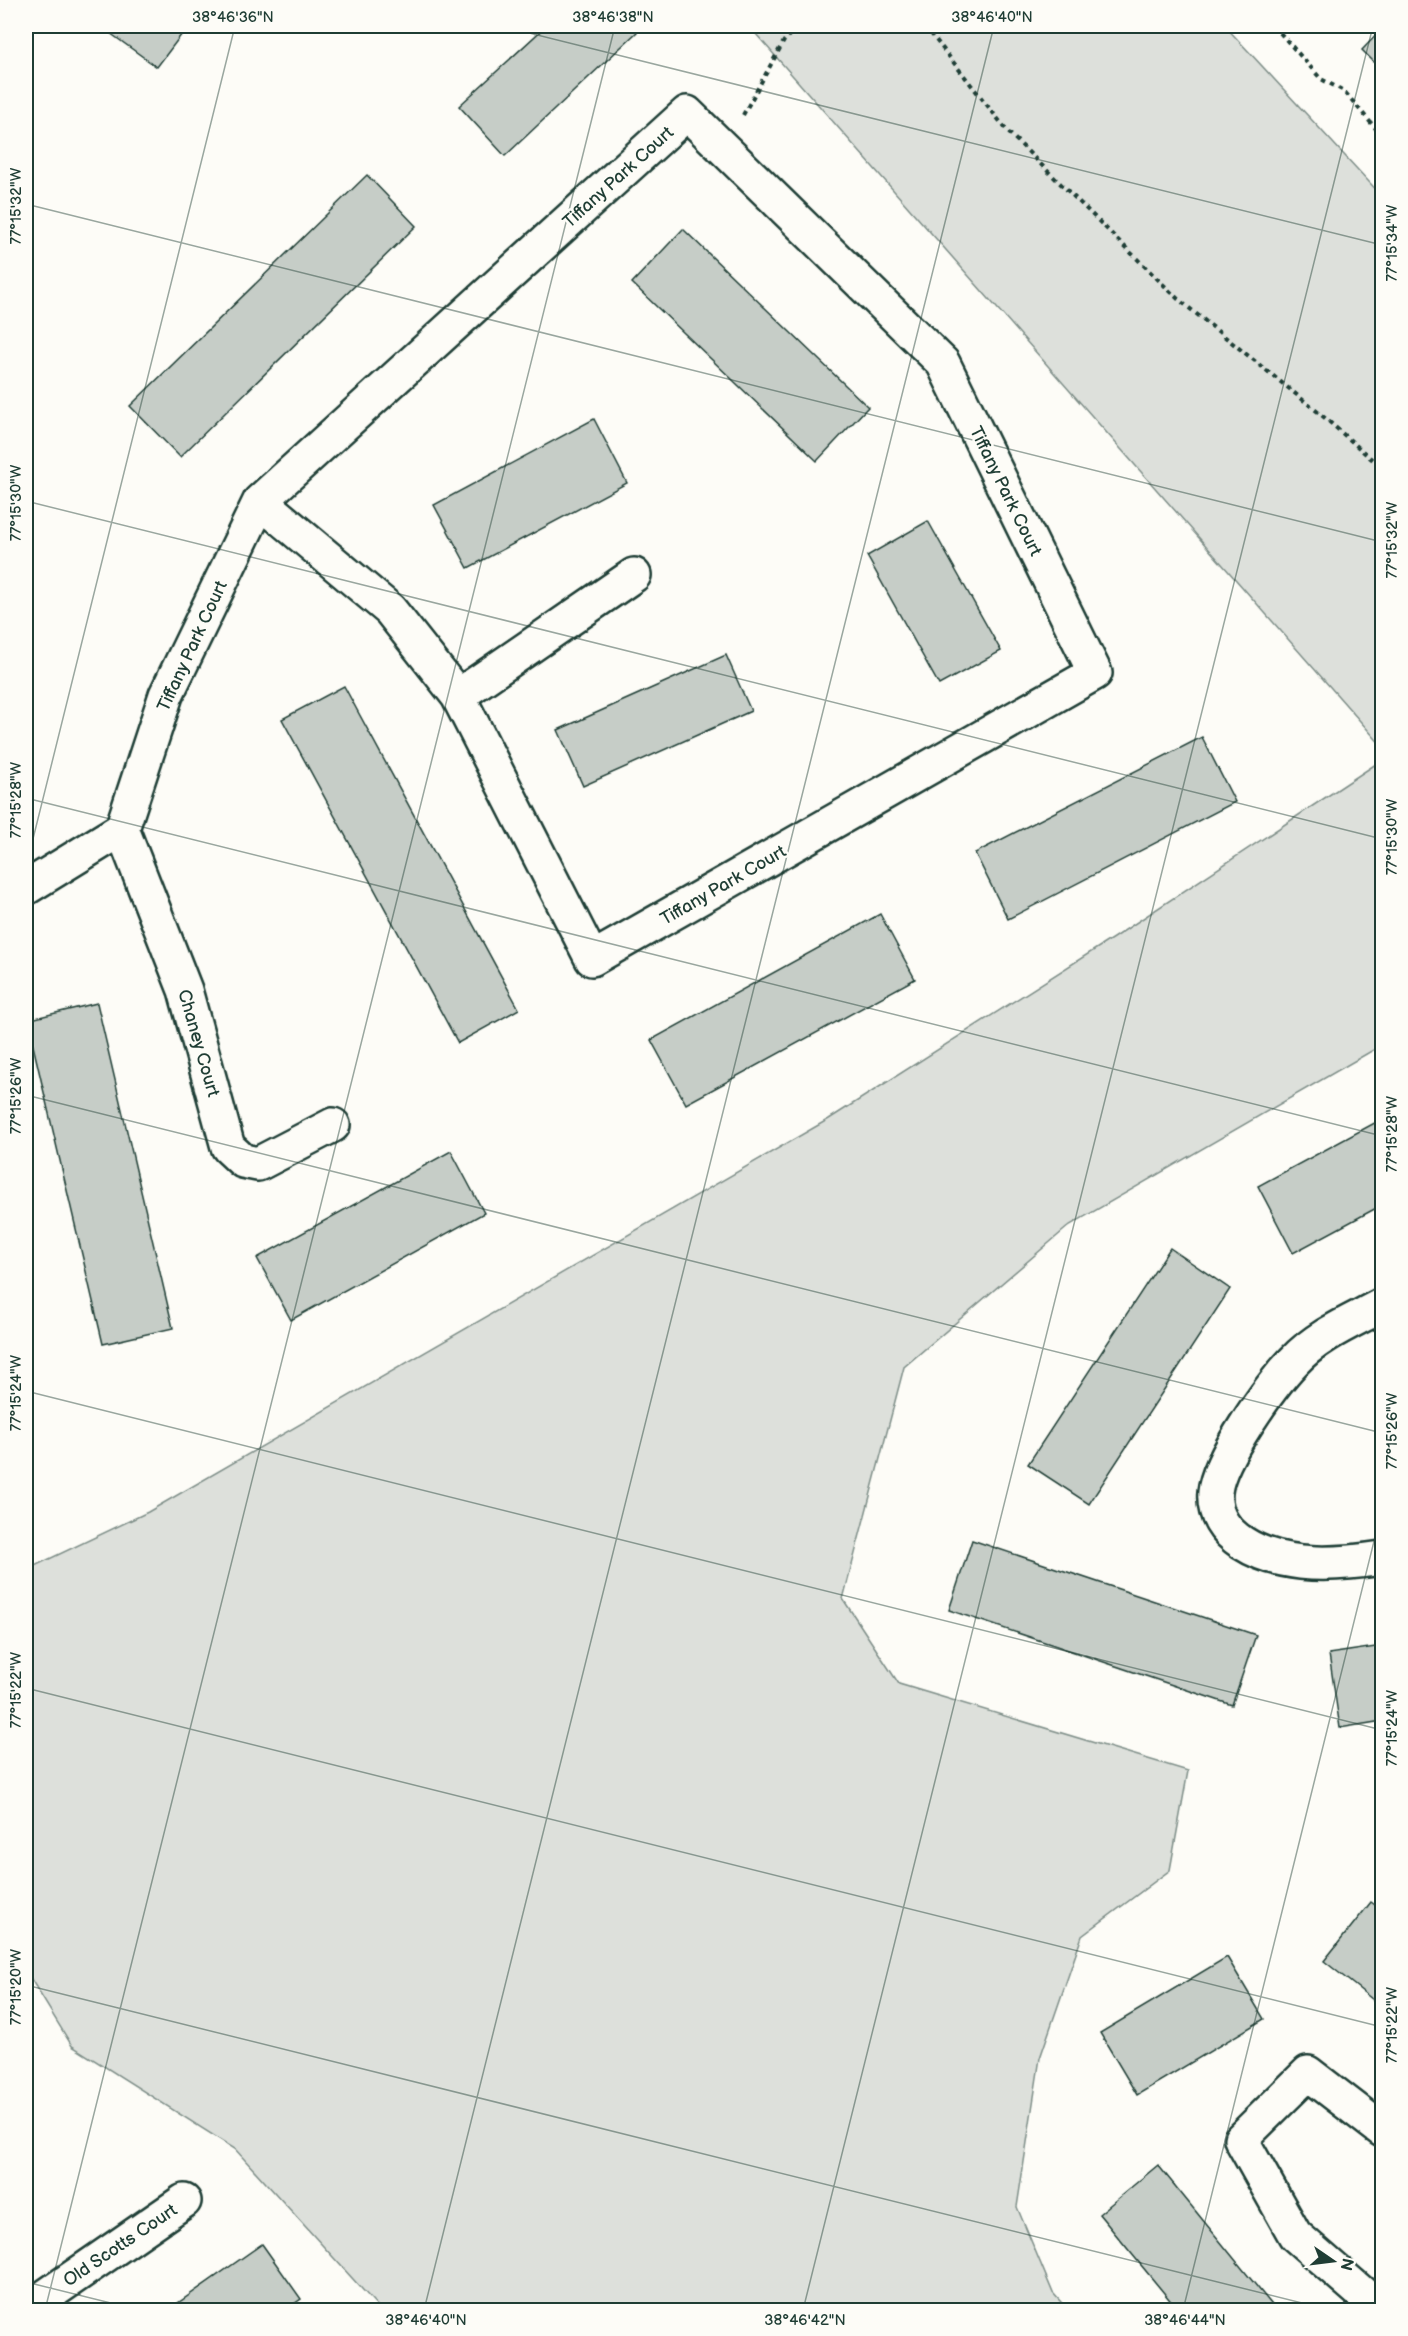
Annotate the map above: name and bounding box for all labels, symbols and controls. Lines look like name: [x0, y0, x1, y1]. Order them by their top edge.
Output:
text: 38°46'36"N: [192, 8, 274, 27]
text: 38°46'38"N: [572, 8, 654, 27]
text: 38°46'40"N: [951, 8, 1033, 27]
street label: Tiffany Park Court: [559, 122, 678, 233]
text: 77°15'32"W: [7, 167, 26, 244]
text: 77°15'34"W: [1383, 204, 1402, 282]
street label: Tiffany Park Court: [965, 423, 1046, 560]
text: 77°15'30"W: [7, 464, 26, 541]
text: 77°15'32"W: [1383, 501, 1402, 578]
street label: Tiffany Park Court: [153, 577, 232, 715]
text: 77°15'28"W: [7, 762, 26, 838]
text: 77°15'30"W: [1383, 798, 1402, 875]
street label: Tiffany Park Court: [657, 841, 790, 930]
street label: Chaney Court: [173, 987, 224, 1100]
text: 77°15'26"W: [7, 1057, 26, 1134]
text: 77°15'28"W: [1383, 1096, 1402, 1172]
text: 77°15'24"W: [7, 1354, 26, 1431]
text: 77°15'26"W: [1383, 1392, 1402, 1469]
text: 77°15'22"W: [7, 1651, 26, 1728]
text: 77°15'24"W: [1383, 1689, 1402, 1766]
text: 77°15'20"W: [7, 1949, 26, 2025]
text: 77°15'22"W: [1383, 1986, 1402, 2063]
street label: Old Scotts Court: [59, 2199, 182, 2291]
north arrow: [1303, 2231, 1363, 2291]
text: N: [1335, 2256, 1357, 2272]
text: 38°46'40"N: [385, 2311, 467, 2330]
text: 38°46'42"N: [764, 2311, 846, 2330]
text: 38°46'44"N: [1144, 2311, 1226, 2330]

